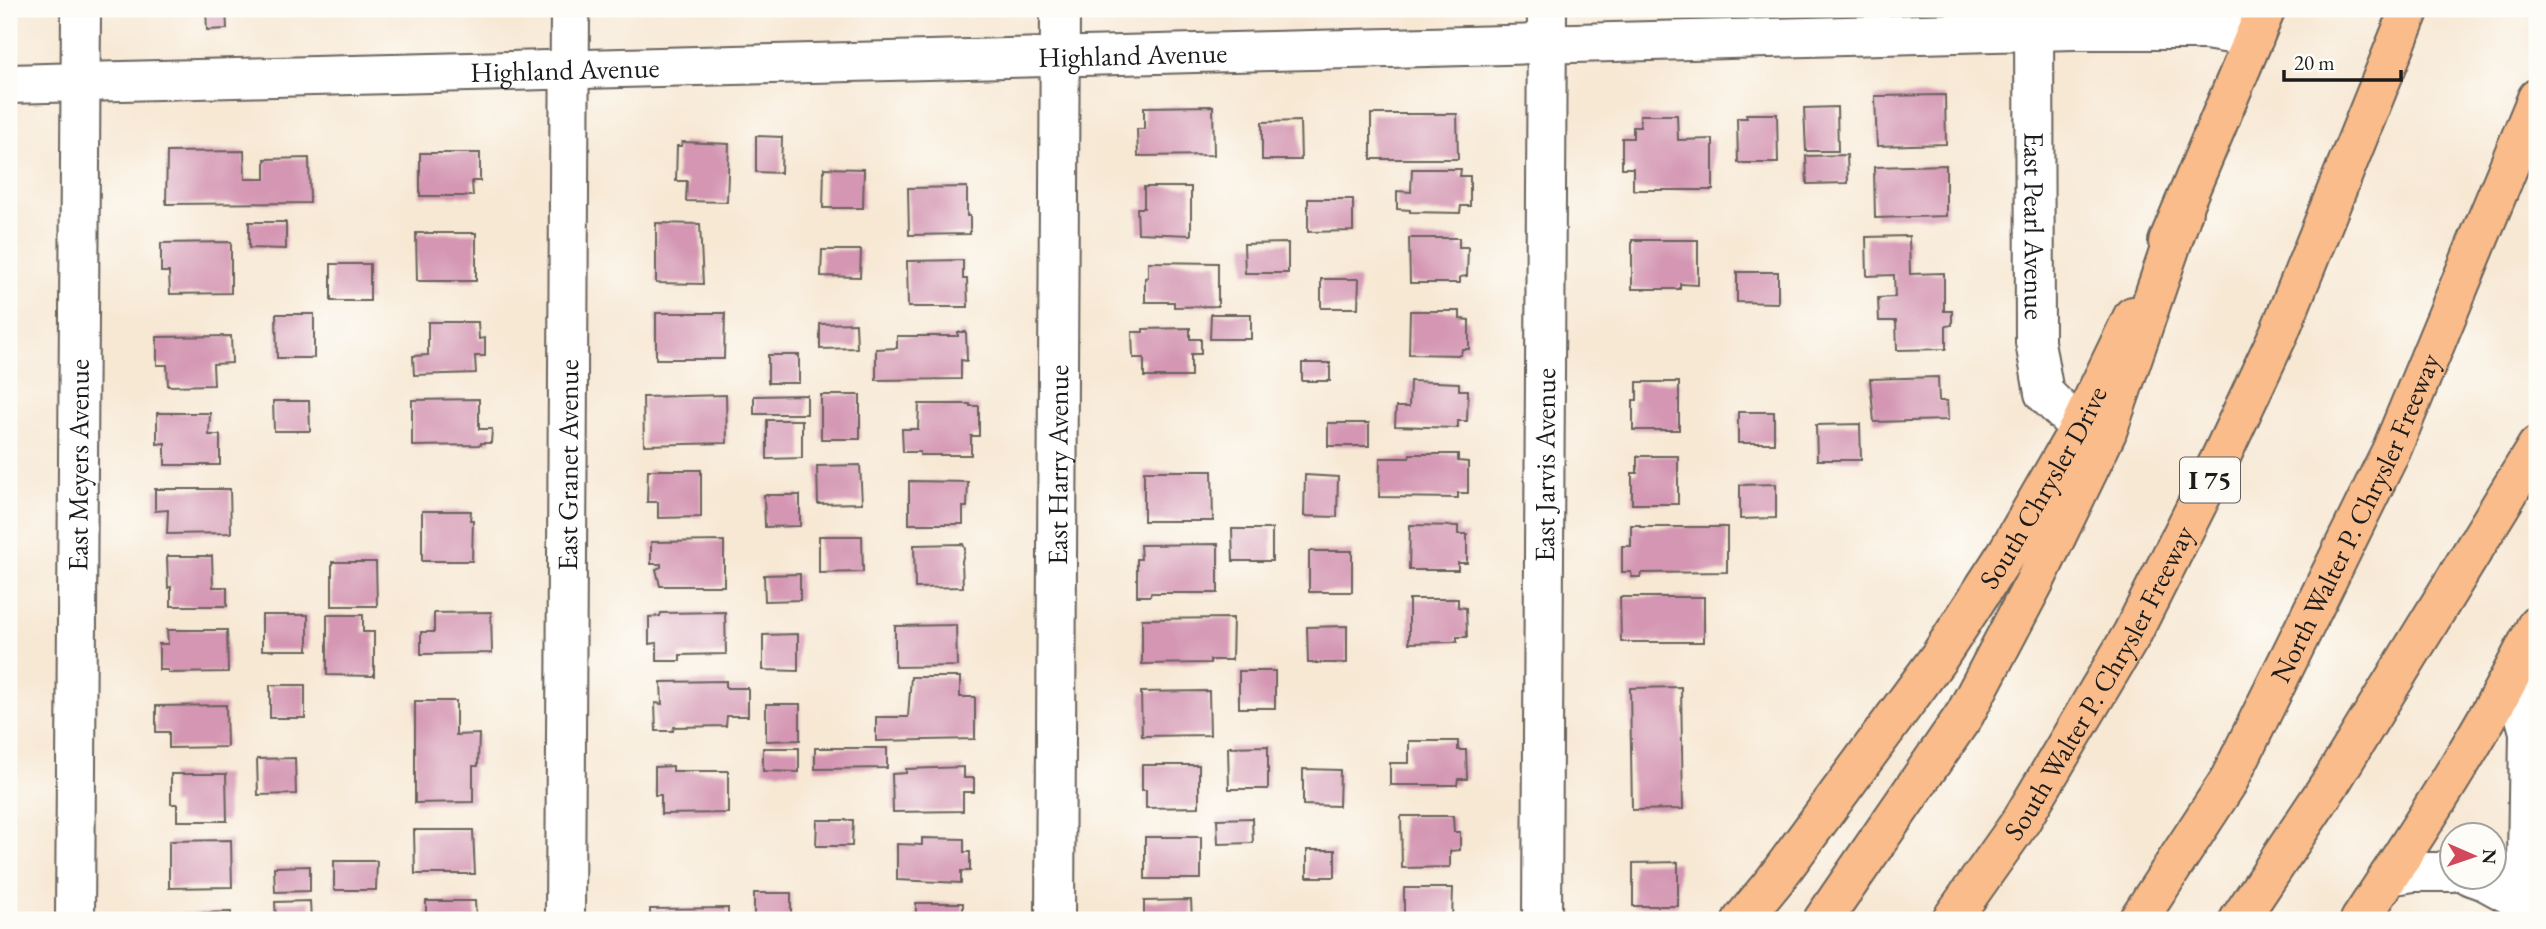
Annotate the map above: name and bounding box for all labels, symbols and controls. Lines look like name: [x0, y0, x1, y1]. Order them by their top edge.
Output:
street label: Highland Avenue: [1038, 34, 1228, 75]
scale bar: [2284, 38, 2401, 82]
street label: Highland Avenue: [470, 49, 660, 90]
text: 20 m: [2294, 49, 2335, 76]
street label: East Pearl Avenue: [2016, 132, 2053, 320]
street label: North Walter P. Chrysler Freeway: [2262, 347, 2448, 688]
street label: East Meyers Avenue: [59, 359, 97, 571]
street label: East Granet Avenue: [549, 359, 586, 571]
street label: East Harry Avenue: [1039, 365, 1076, 565]
street label: East Jarvis Avenue: [1526, 368, 1563, 562]
street label: South Chrysler Drive: [1970, 380, 2115, 595]
road number: I 75: [2180, 458, 2240, 502]
street label: South Walter P. Chrysler Freeway: [1995, 519, 2202, 847]
north arrow: [2438, 820, 2508, 890]
text: N: [2477, 848, 2502, 865]

